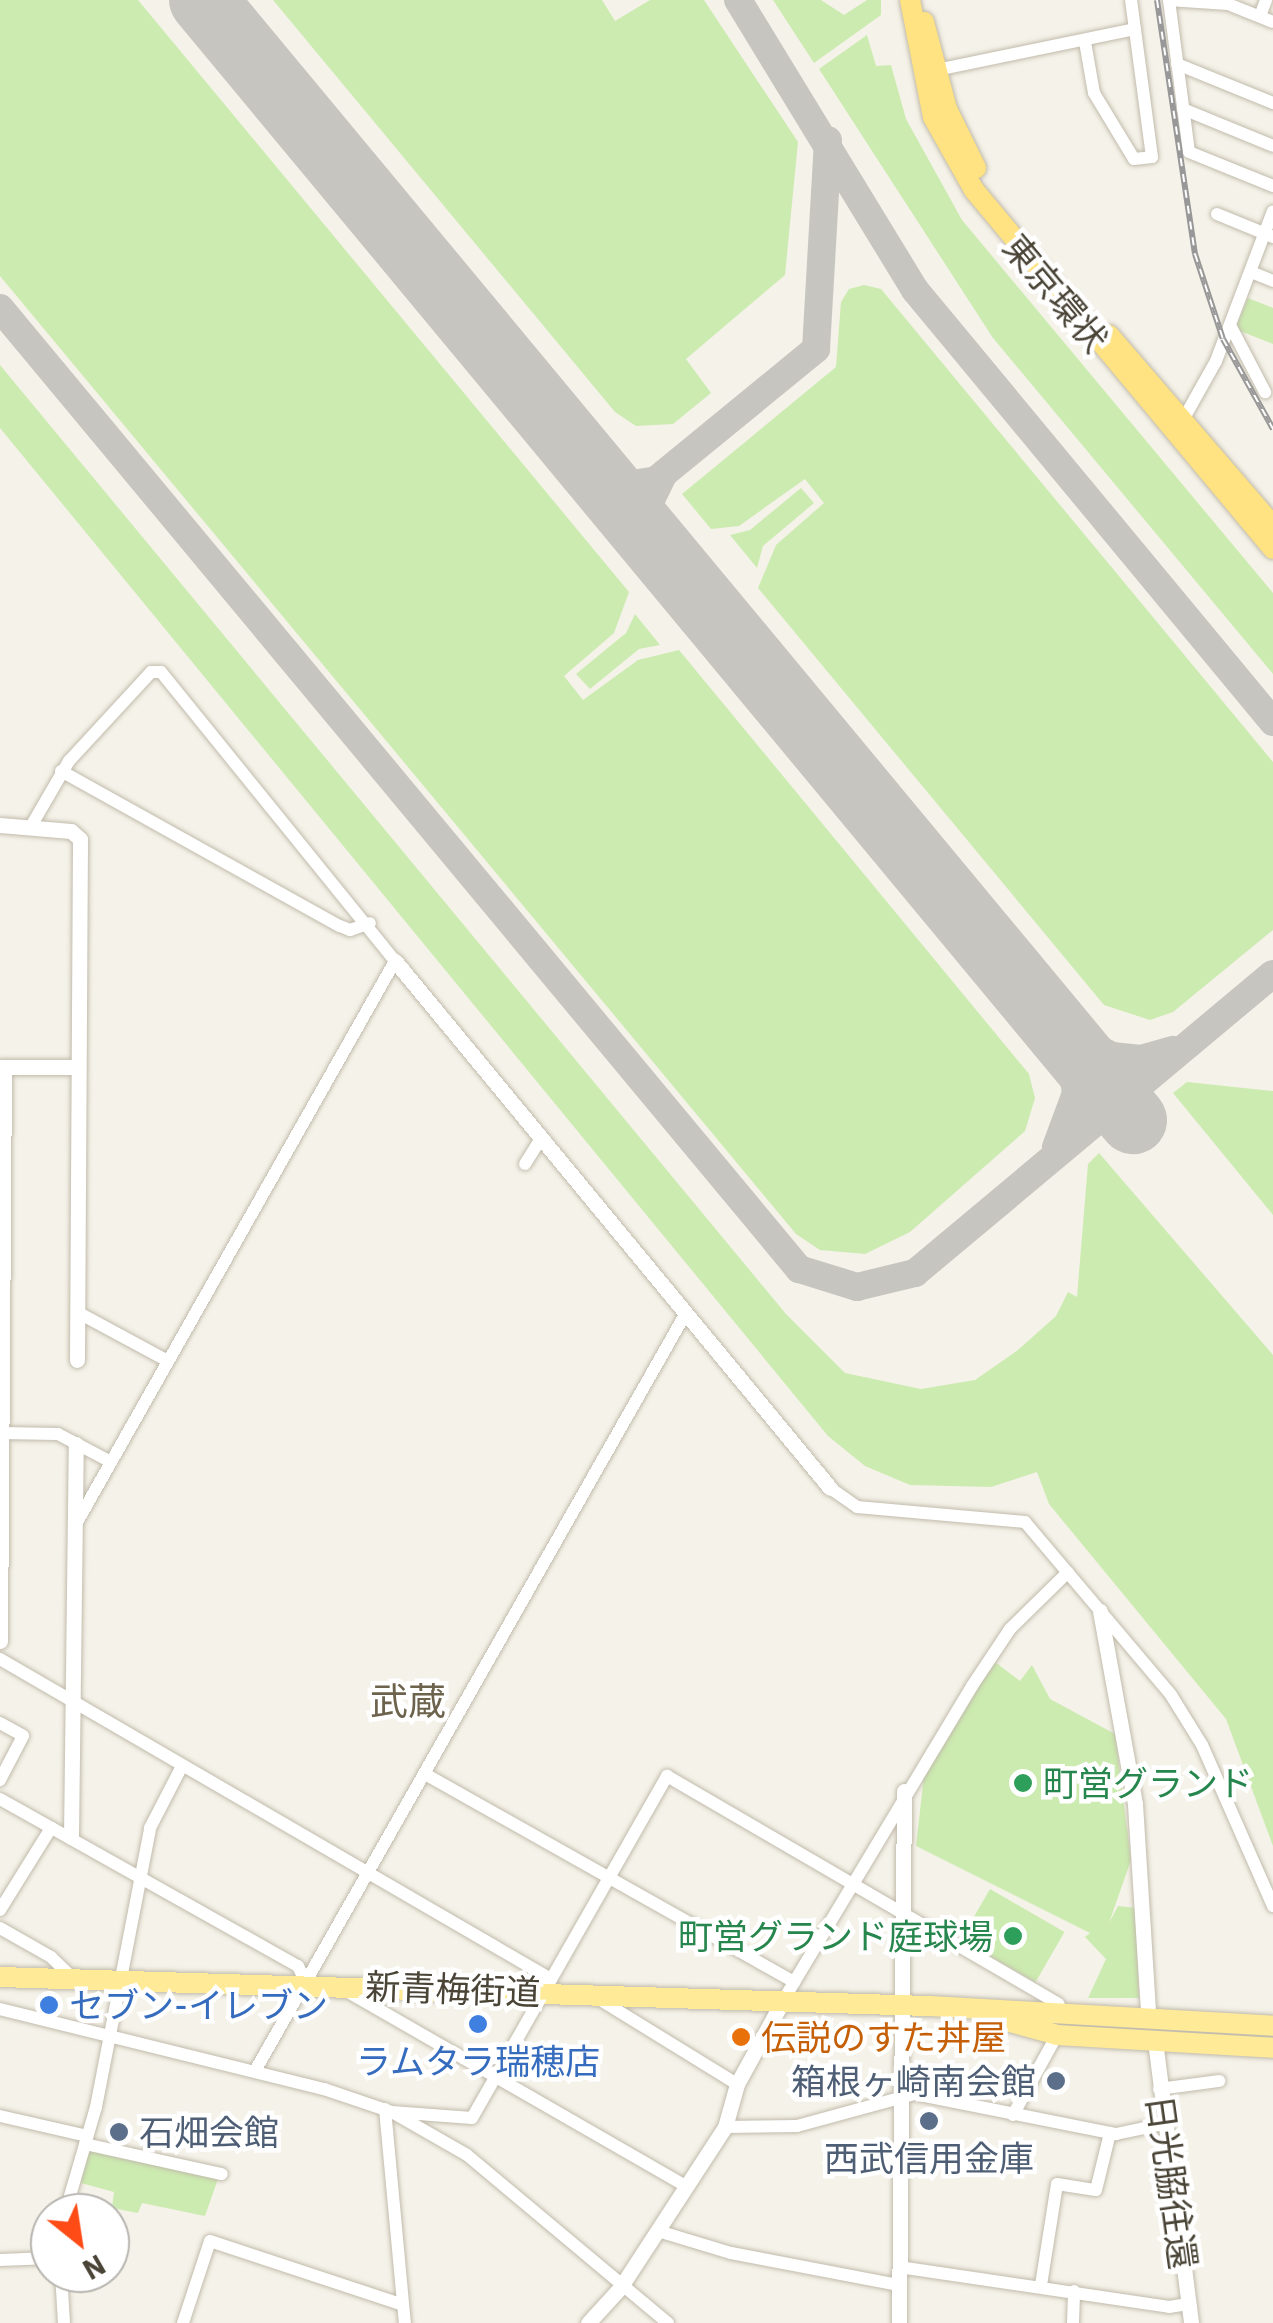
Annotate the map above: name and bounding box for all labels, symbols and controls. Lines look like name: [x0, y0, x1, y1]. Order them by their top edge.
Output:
street label: 東京環状: [995, 226, 1117, 360]
district label: 武蔵: [370, 1678, 446, 1724]
place label: 町営グランド: [1043, 1762, 1253, 1804]
marker: 町営グランド: [1012, 1772, 1034, 1794]
place label: 町営グランド庭球場: [678, 1915, 993, 1957]
marker: 町営グランド庭球場: [1002, 1925, 1024, 1947]
street label: 新青梅街道: [365, 1965, 541, 2013]
place label: セブン-イレブン: [69, 1984, 328, 2026]
marker: セブン-イレブン: [38, 1994, 60, 2016]
marker: ラムタラ瑞穂店: [467, 2013, 489, 2035]
place label: 伝説のすた丼屋: [761, 2016, 1006, 2058]
marker: 伝説のすた丼屋: [730, 2026, 752, 2048]
place label: ラムタラ瑞穂店: [356, 2040, 600, 2082]
place label: 箱根ヶ崎南会館: [791, 2060, 1036, 2102]
marker: 箱根ヶ崎南会館: [1045, 2070, 1067, 2092]
street label: 日光脇往還: [1139, 2092, 1205, 2272]
marker: 西武信用金庫: [918, 2110, 940, 2132]
place label: 石畑会館: [139, 2111, 279, 2153]
marker: 石畑会館: [108, 2121, 130, 2143]
place label: 西武信用金庫: [824, 2137, 1034, 2179]
north arrow: [30, 2193, 130, 2293]
text: N: [76, 2247, 112, 2289]

